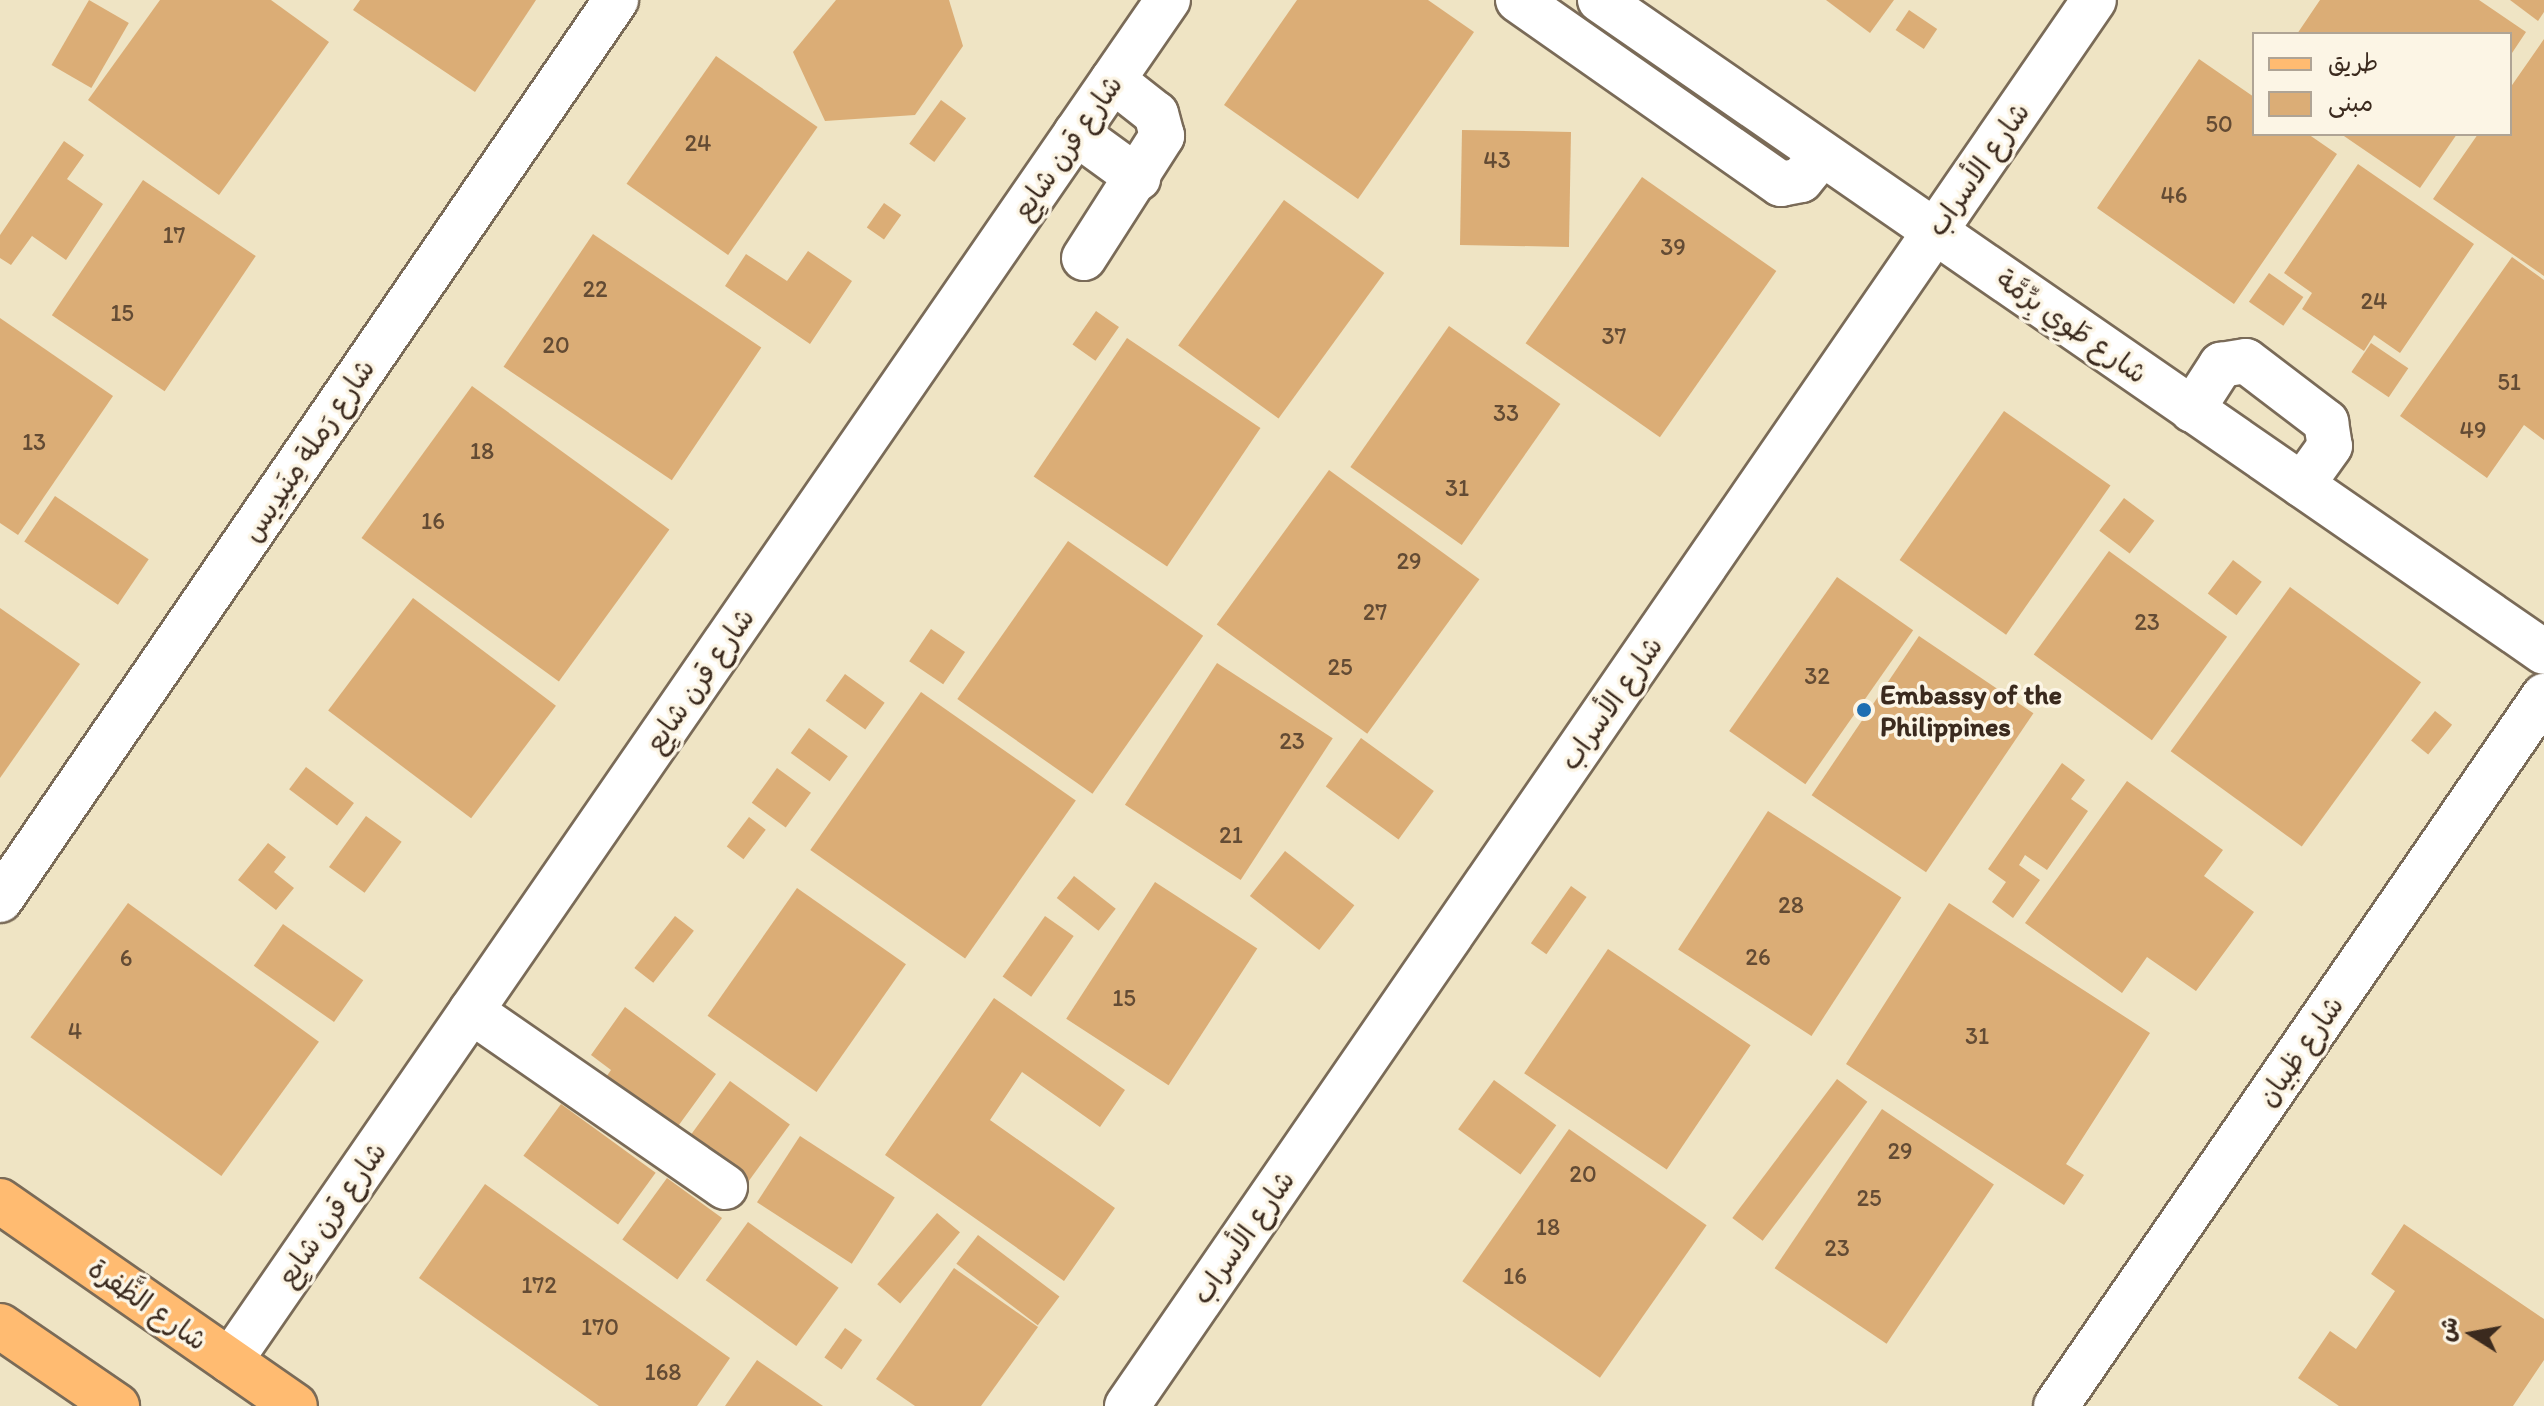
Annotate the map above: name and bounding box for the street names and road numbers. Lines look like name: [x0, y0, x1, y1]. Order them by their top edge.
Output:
street label: شارع قرن شايِع: [1005, 68, 1129, 226]
street label: شارع الأسراب: [1920, 96, 2036, 242]
street label: شارع طَوِي بِرِّمَّة: [1990, 262, 2154, 390]
street label: شارع رَملة مِنَيدِيس: [235, 353, 381, 547]
street label: شارع قرن شايِع: [637, 601, 761, 759]
street label: شارع الأسراب: [1553, 630, 1669, 776]
street label: شارع ظبيان: [2250, 989, 2350, 1113]
street label: شارع قرن شايِع: [269, 1135, 393, 1293]
street label: شارع الأسراب: [1185, 1164, 1301, 1310]
street label: شارع الظَّفرة: [82, 1251, 214, 1357]

